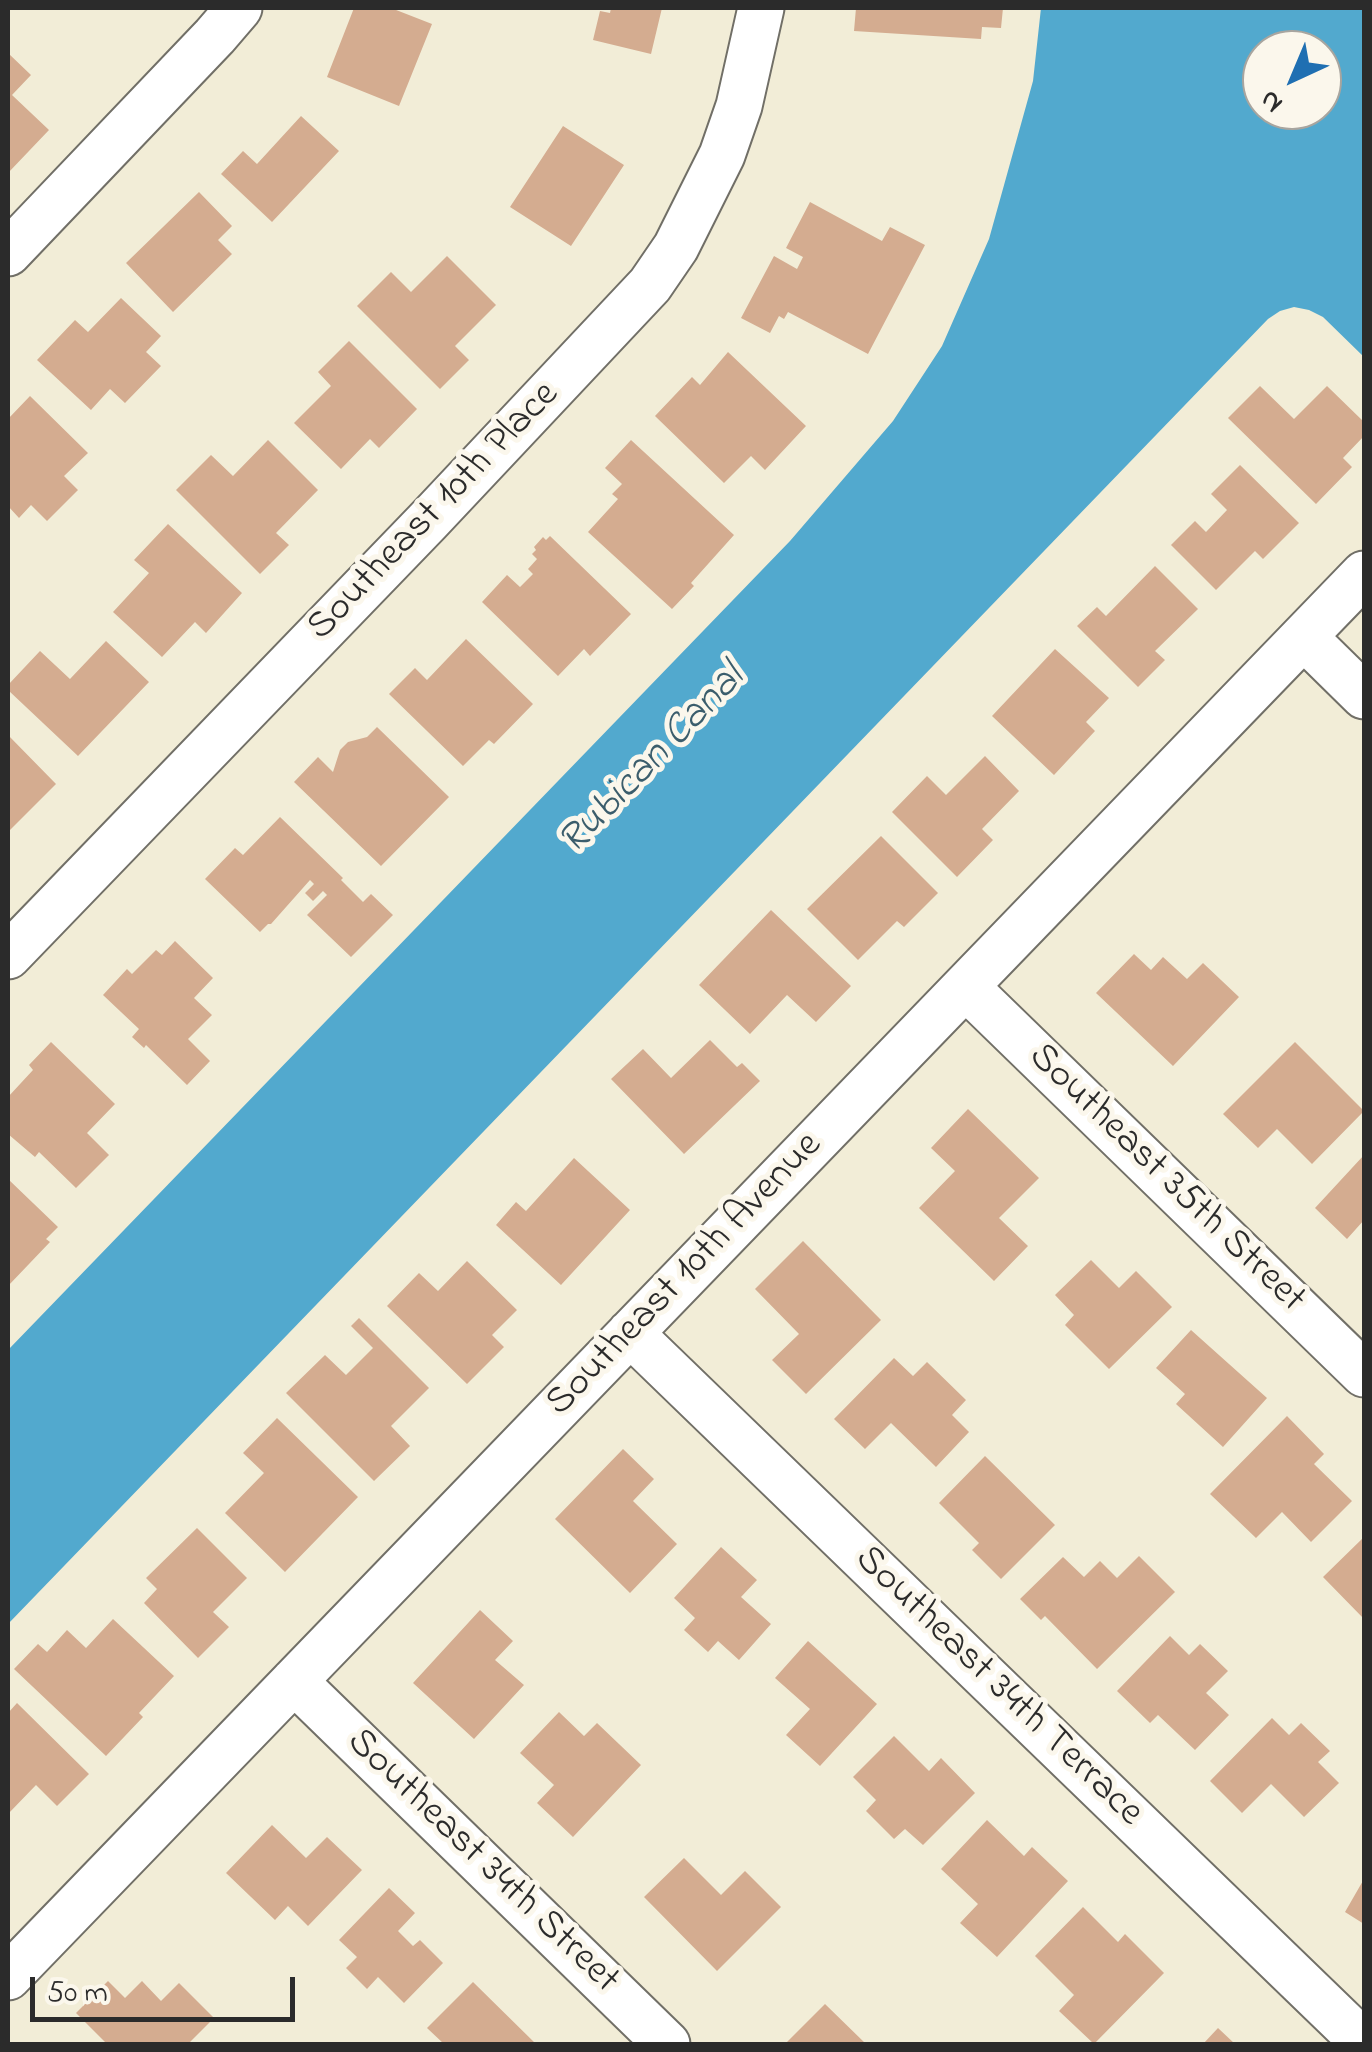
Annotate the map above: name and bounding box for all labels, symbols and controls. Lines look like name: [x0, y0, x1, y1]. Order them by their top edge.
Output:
north arrow: [1242, 30, 1342, 130]
text: N: [1251, 79, 1293, 122]
street label: Southeast 10th Place: [299, 373, 571, 653]
water label: Rubican Canal: [551, 656, 757, 868]
street label: Southeast 35th Street: [1016, 1035, 1314, 1325]
street label: Southeast 10th Avenue: [538, 1124, 834, 1428]
street label: Southeast 34th Terrace: [842, 1538, 1152, 1838]
street label: Southeast 34th Street: [334, 1720, 628, 2006]
scale bar: [35, 1957, 300, 2019]
text: 50 m: [47, 1972, 108, 2016]

